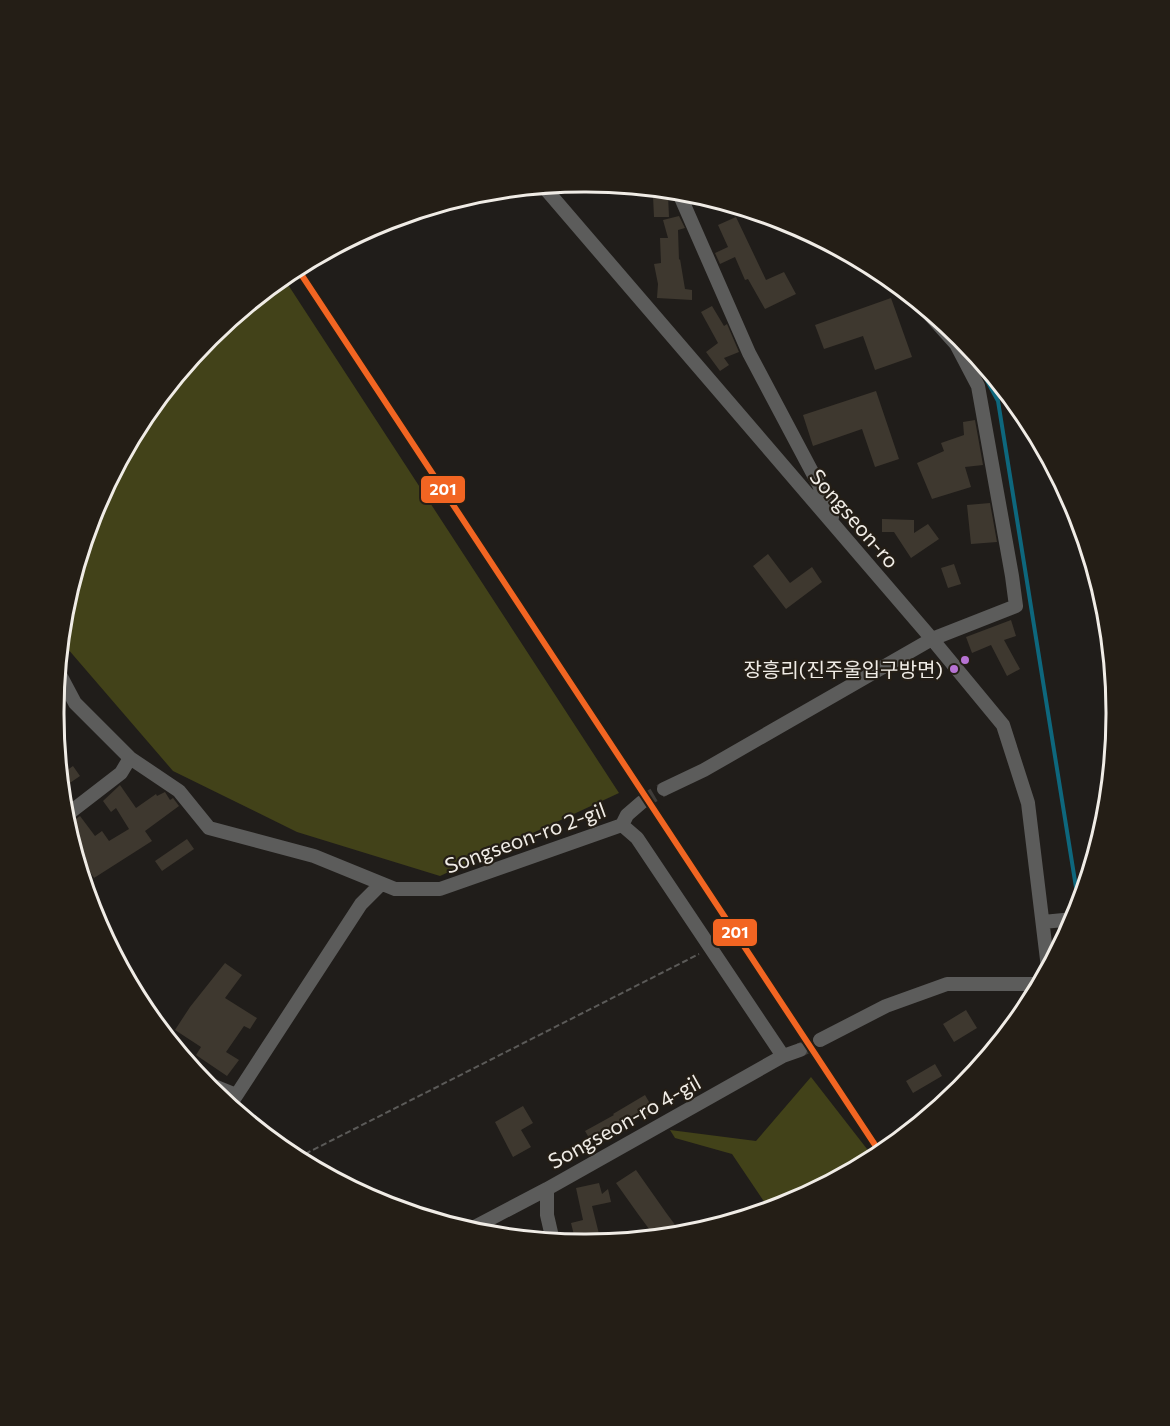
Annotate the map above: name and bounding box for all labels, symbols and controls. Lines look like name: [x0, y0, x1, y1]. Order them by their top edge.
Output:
street label: Songseon-ro: [805, 463, 905, 573]
line badge: 201: [420, 475, 466, 504]
text: 201: [430, 479, 456, 498]
unlabelled marker: [959, 654, 971, 666]
place label: 장흥리(진주울입구방면): [744, 657, 943, 681]
marker: 장흥리(진주울입구방면): [948, 663, 960, 675]
street label: Songseon-ro 2-gil: [441, 796, 609, 878]
line badge: 201: [712, 918, 758, 947]
text: 201: [722, 922, 748, 941]
street label: Songseon-ro 4-gil: [543, 1069, 705, 1173]

